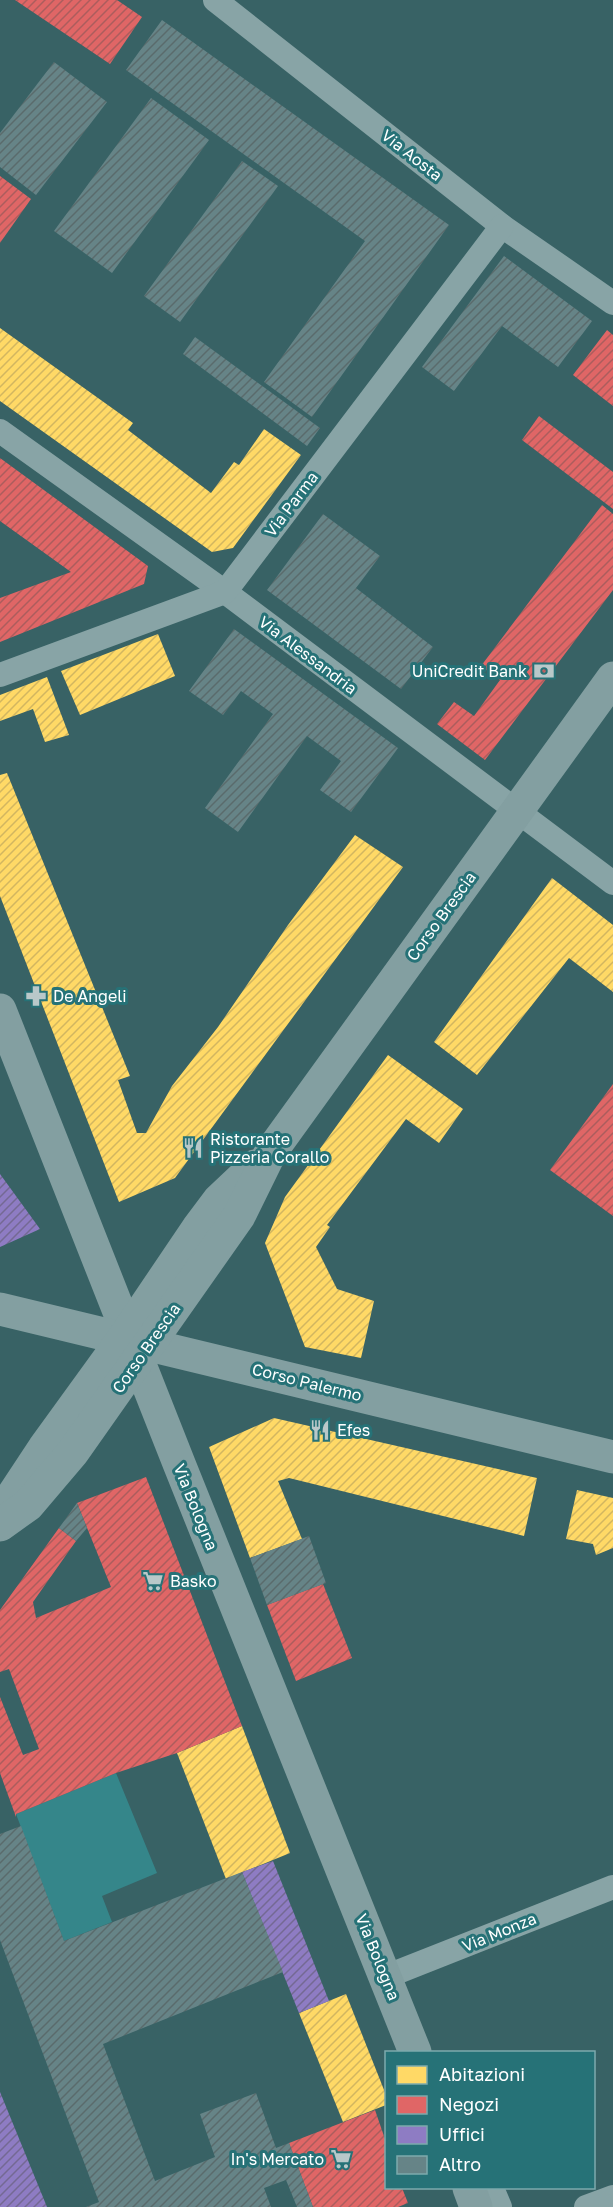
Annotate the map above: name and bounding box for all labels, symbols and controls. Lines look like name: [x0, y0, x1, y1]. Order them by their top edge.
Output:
street label: Via Aosta: [377, 125, 447, 185]
street label: Via Parma: [260, 467, 322, 541]
street label: Via Alessandria: [255, 612, 361, 698]
bank icon: UniCredit Bank: [532, 659, 556, 683]
place label: UniCredit Bank: [412, 661, 527, 681]
street label: Corso Brescia: [402, 867, 480, 965]
pharmacy icon: De Angeli: [24, 984, 48, 1008]
place label: De Angeli: [53, 986, 127, 1006]
place label: Ristorante Pizzeria Corallo: [210, 1129, 329, 1167]
restaurant icon: Ristorante Pizzeria Corallo: [181, 1136, 205, 1160]
street label: Corso Brescia: [108, 1299, 184, 1397]
street label: Corso Palermo: [250, 1359, 364, 1405]
restaurant icon: Efes: [308, 1418, 332, 1442]
place label: Efes: [337, 1420, 370, 1440]
street label: Via Bologna: [170, 1461, 222, 1553]
supermarket icon: Basko: [141, 1569, 165, 1593]
place label: Basko: [170, 1571, 217, 1591]
street label: Via Monza: [459, 1908, 539, 1956]
street label: Via Bologna: [352, 1911, 404, 2003]
legend: [385, 2051, 595, 2189]
text: Abitazioni: [439, 2063, 525, 2085]
text: Negozi: [439, 2093, 499, 2115]
text: Uffici: [439, 2123, 485, 2145]
supermarket icon: In's Mercato: [329, 2147, 353, 2171]
place label: In's Mercato: [231, 2149, 324, 2169]
text: Altro: [439, 2153, 481, 2175]

